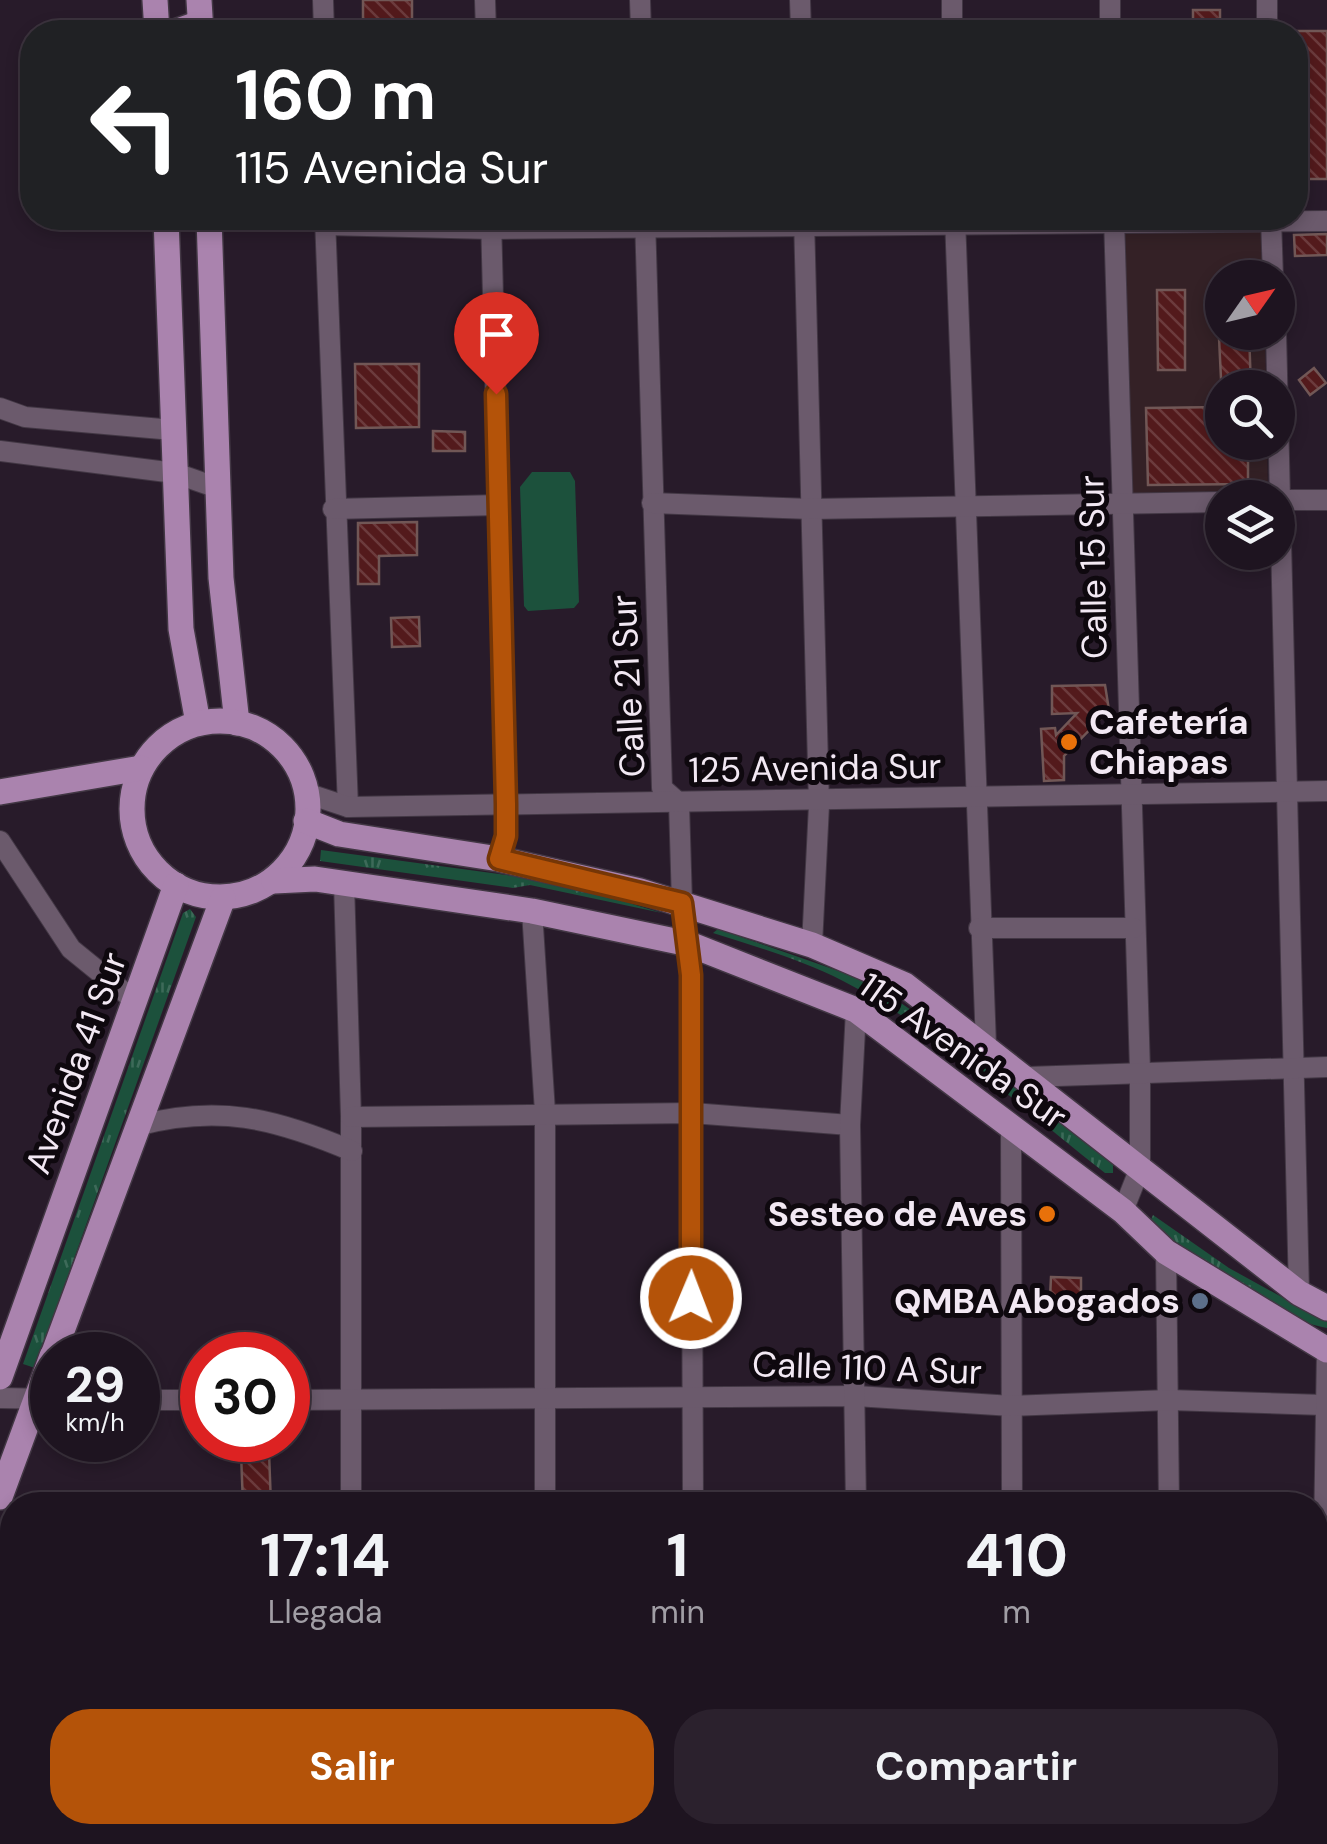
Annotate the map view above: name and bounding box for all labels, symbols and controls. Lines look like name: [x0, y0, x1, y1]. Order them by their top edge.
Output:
text: 160 m: [235, 50, 436, 141]
icon: left: [70, 60, 200, 190]
text: 115 Avenida Sur: [235, 138, 548, 197]
north arrow: [1205, 260, 1295, 350]
map controls: [1205, 260, 1295, 570]
pin: [454, 292, 539, 395]
icon: arrive: [469, 307, 524, 362]
button: search: [1205, 370, 1295, 460]
street label: Calle 15 Sur: [1068, 475, 1118, 659]
button: layers: [1205, 480, 1295, 570]
street label: Calle 21 Sur: [600, 594, 656, 778]
place label: Cafetería Chiapas: [1089, 699, 1248, 785]
marker: Cafetería Chiapas: [1058, 731, 1080, 753]
street label: 125 Avenida Sur: [688, 743, 942, 793]
street label: Avenida 41 Sur: [15, 946, 137, 1180]
street label: 115 Avenida Sur: [850, 962, 1076, 1140]
place label: Sesteo de Aves: [768, 1191, 1027, 1237]
marker: Sesteo de Aves: [1036, 1203, 1058, 1225]
position arrow: [639, 1246, 743, 1350]
place label: QMBA Abogados: [894, 1278, 1180, 1324]
marker: QMBA Abogados: [1189, 1290, 1211, 1312]
speed limit sign: 30: [180, 1332, 310, 1462]
street label: Calle 110 A Sur: [751, 1341, 983, 1395]
text: 29: [65, 1352, 125, 1418]
text: km/h: [65, 1406, 125, 1439]
text: 17:14: [260, 1516, 390, 1595]
text: 1: [667, 1516, 688, 1595]
text: 410: [965, 1516, 1068, 1595]
text: Llegada: [268, 1591, 383, 1633]
text: min: [650, 1591, 705, 1633]
text: m: [1002, 1591, 1031, 1633]
button: Salir: [50, 1709, 654, 1824]
button: Compartir: [674, 1709, 1278, 1824]

